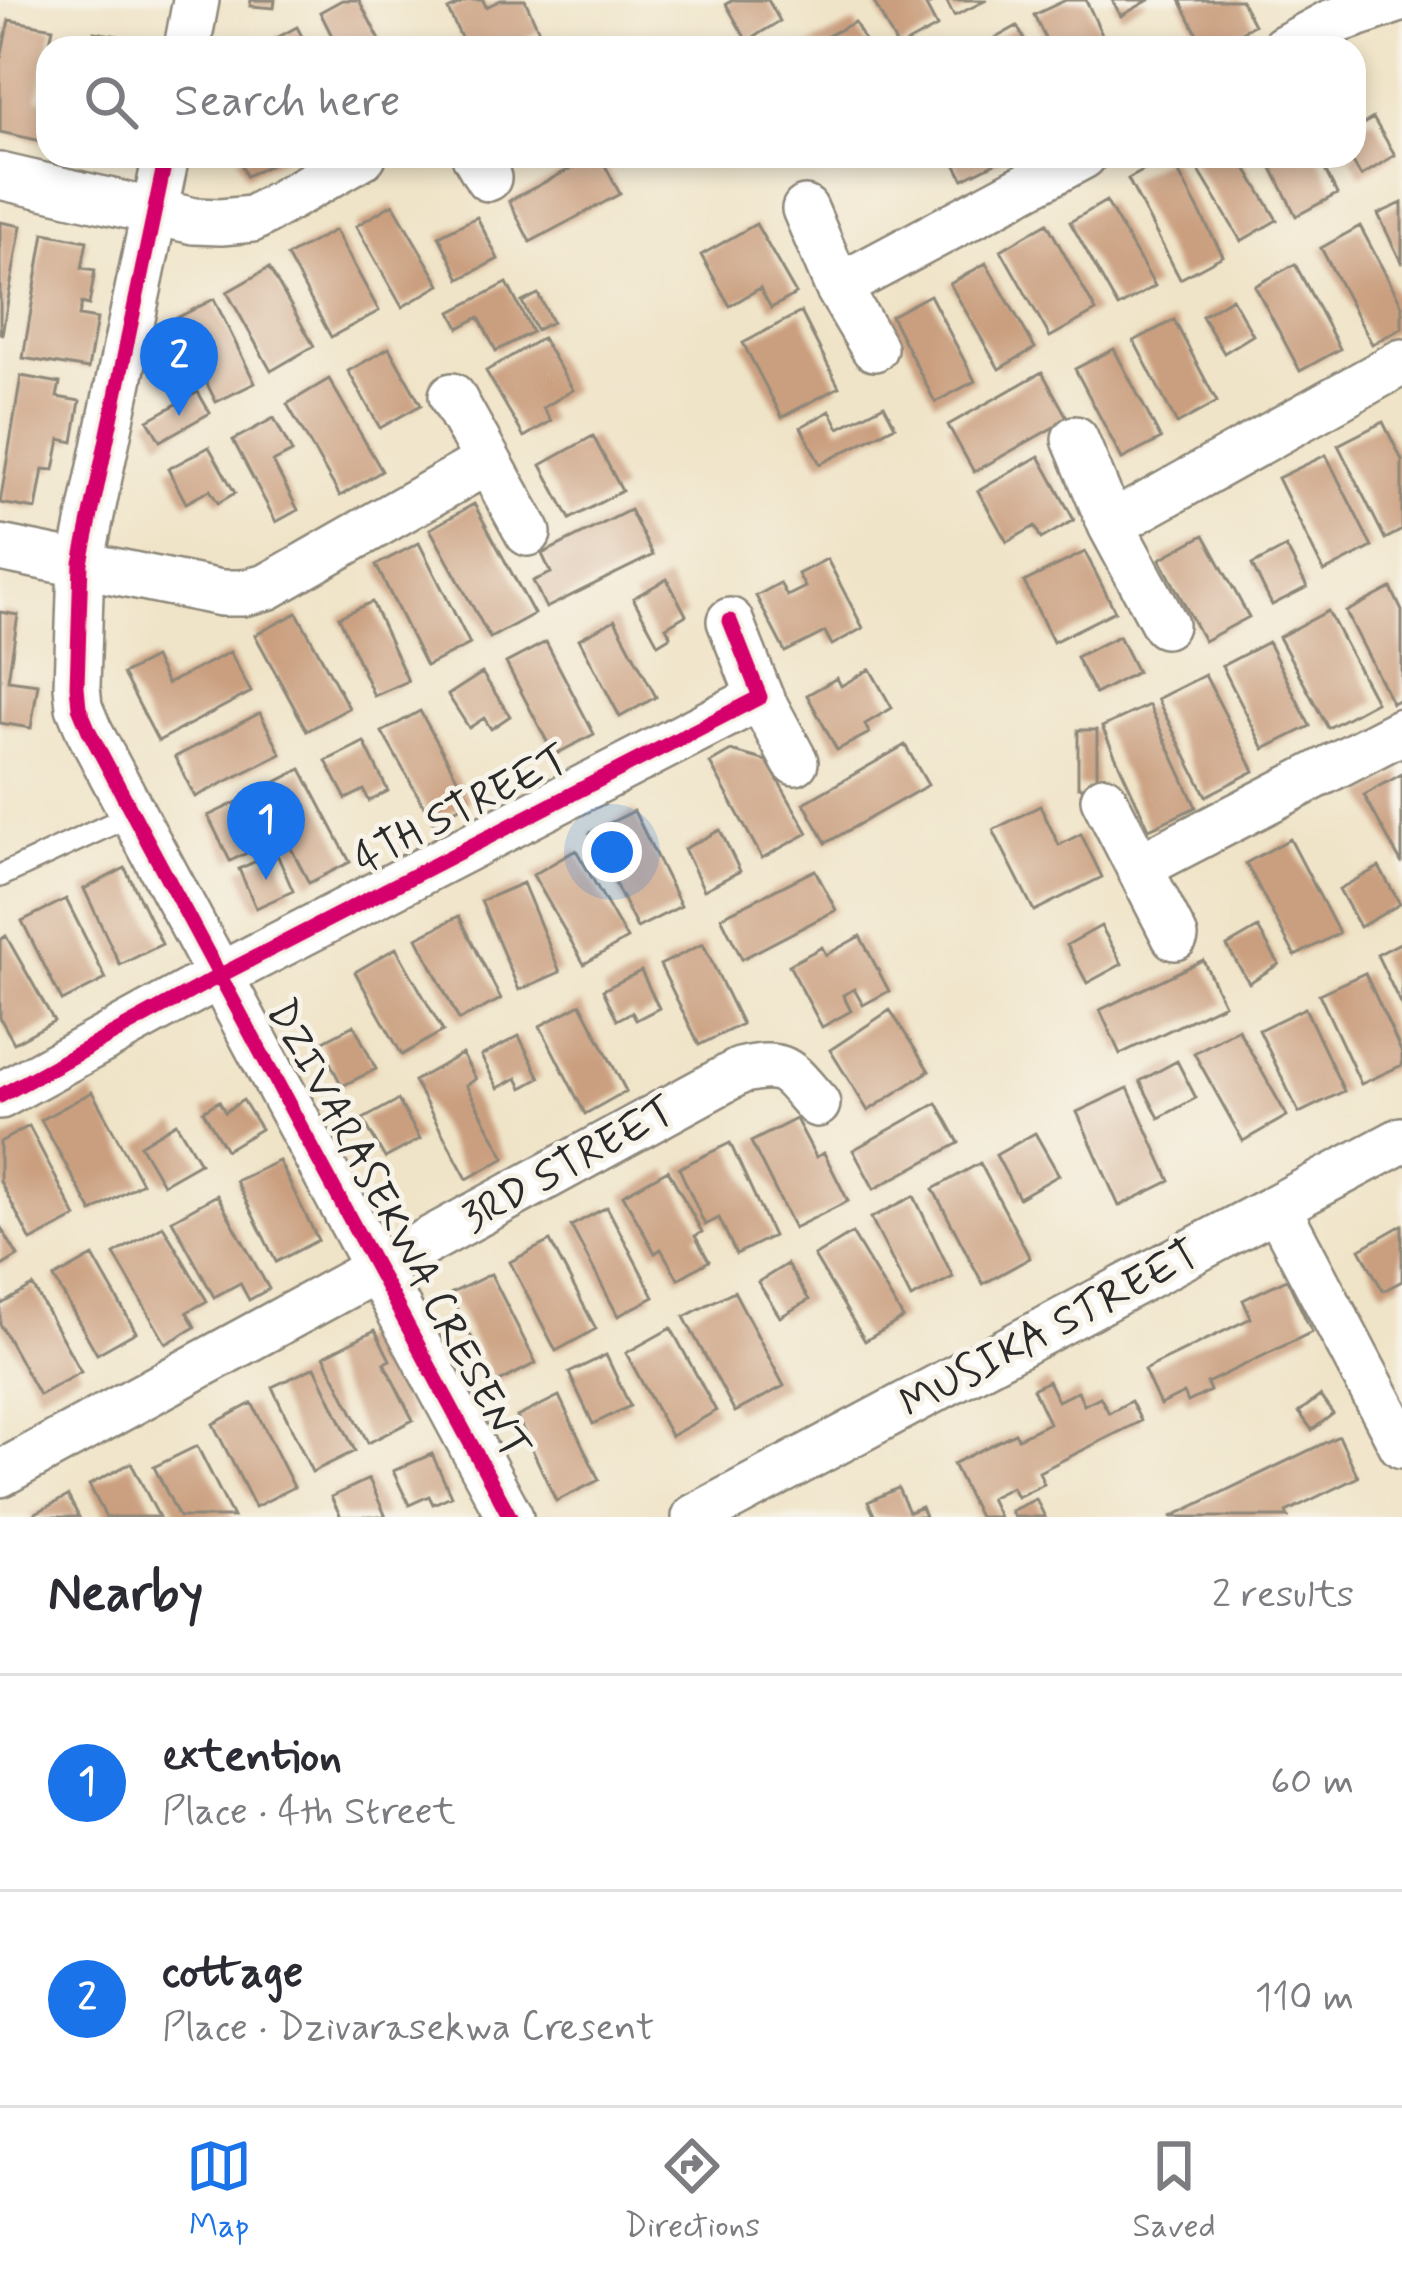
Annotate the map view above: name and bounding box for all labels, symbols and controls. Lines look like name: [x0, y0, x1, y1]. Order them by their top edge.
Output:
search box: [36, 36, 1366, 168]
icon: search: [78, 69, 144, 135]
text: Search here: [174, 73, 401, 132]
pin: 2: [140, 317, 218, 416]
street label: 4TH STREET: [345, 732, 579, 888]
pin: 1: [227, 781, 305, 880]
your location: [582, 822, 642, 882]
street label: DZIVARASEKWA CRESENT: [252, 990, 542, 1470]
street label: 3RD STREET: [453, 1084, 685, 1246]
street label: MUSIKA STREET: [891, 1228, 1209, 1432]
text: Nearby: [48, 1562, 203, 1628]
text: 2 results: [1212, 1570, 1354, 1621]
text: extention: [162, 1728, 342, 1787]
text: 1: [78, 1757, 96, 1808]
text: 60 m: [1270, 1757, 1354, 1808]
text: Place · 4th Street: [162, 1787, 456, 1838]
text: cottage: [162, 1944, 303, 2003]
text: 2: [77, 1973, 97, 2024]
text: 110 m: [1255, 1973, 1354, 2024]
text: Place · Dzivarasekwa Cresent: [162, 2003, 654, 2054]
tab: Map: [186, 2133, 252, 2249]
tab: Directions: [624, 2133, 760, 2249]
tab: Saved: [1132, 2133, 1216, 2249]

